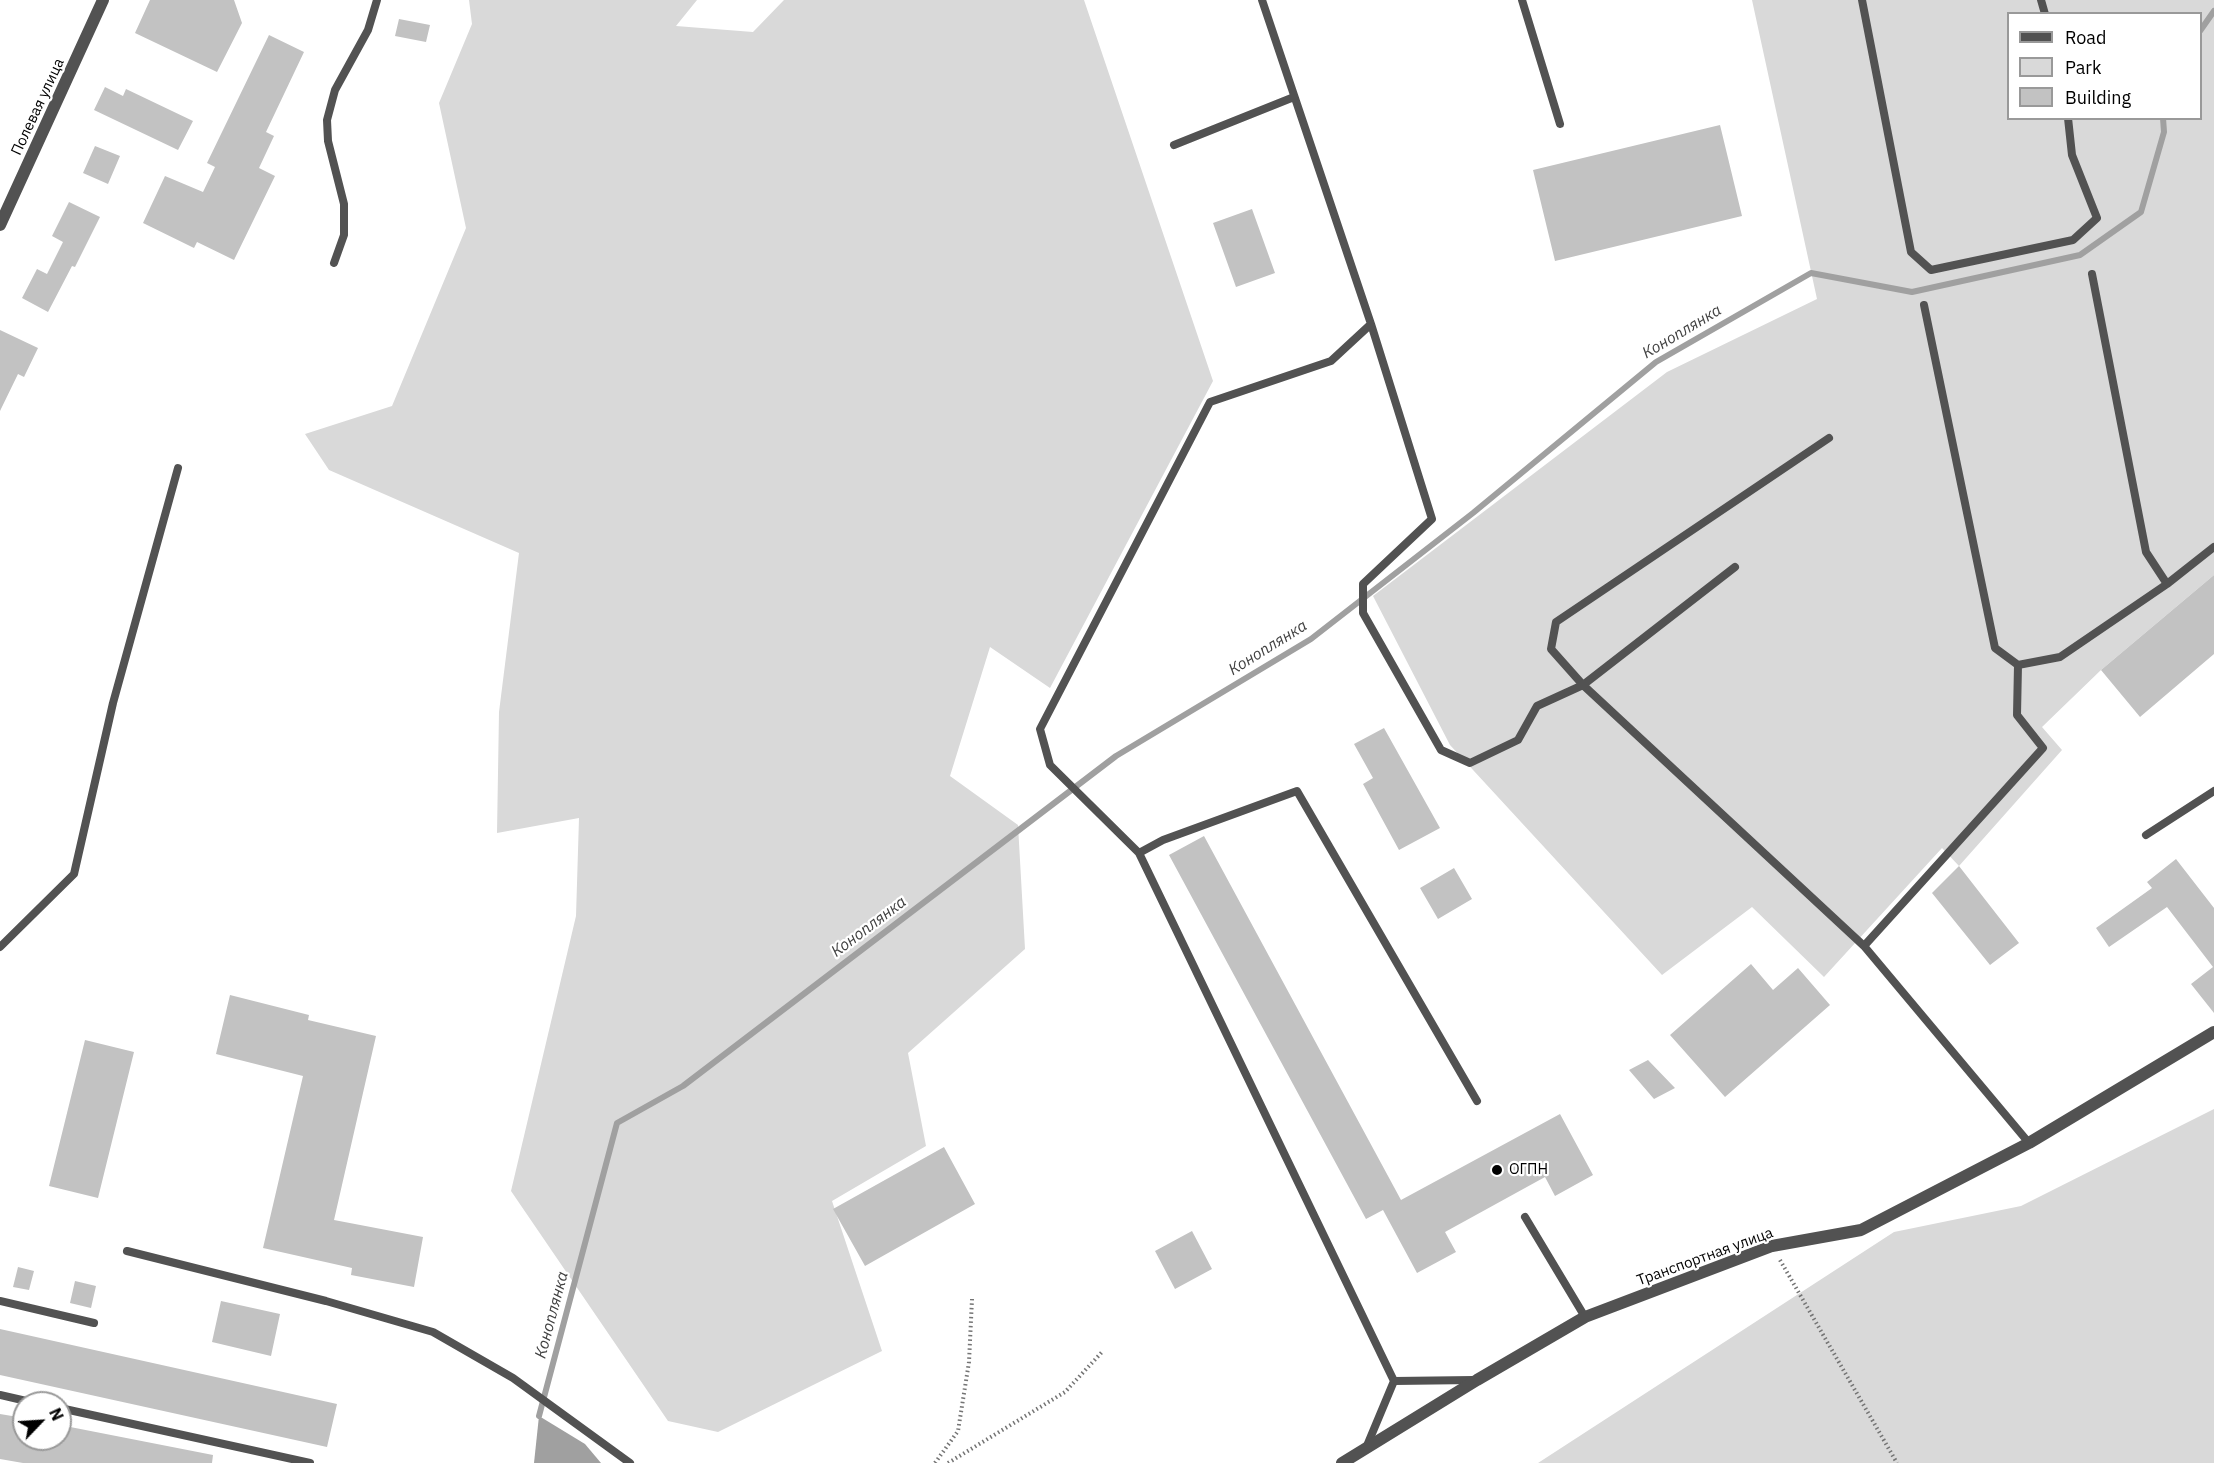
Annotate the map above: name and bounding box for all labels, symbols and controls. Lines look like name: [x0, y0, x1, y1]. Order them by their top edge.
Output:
legend: [2007, 12, 2202, 120]
text: Road: [2065, 26, 2106, 49]
street label: Полевая улица: [8, 56, 68, 158]
text: Park: [2065, 56, 2101, 79]
text: Building: [2065, 86, 2131, 109]
water label: Коноплянка: [1639, 301, 1725, 363]
water label: Коноплянка: [1225, 616, 1311, 680]
water label: Коноплянка: [828, 893, 910, 961]
place label: ОГПН: [1509, 1161, 1548, 1179]
marker: ОГПН: [1490, 1163, 1504, 1177]
street label: Транспортная улица: [1634, 1224, 1776, 1290]
water label: Коноплянка: [531, 1270, 573, 1360]
north arrow: [12, 1391, 72, 1451]
text: N: [45, 1405, 68, 1424]

